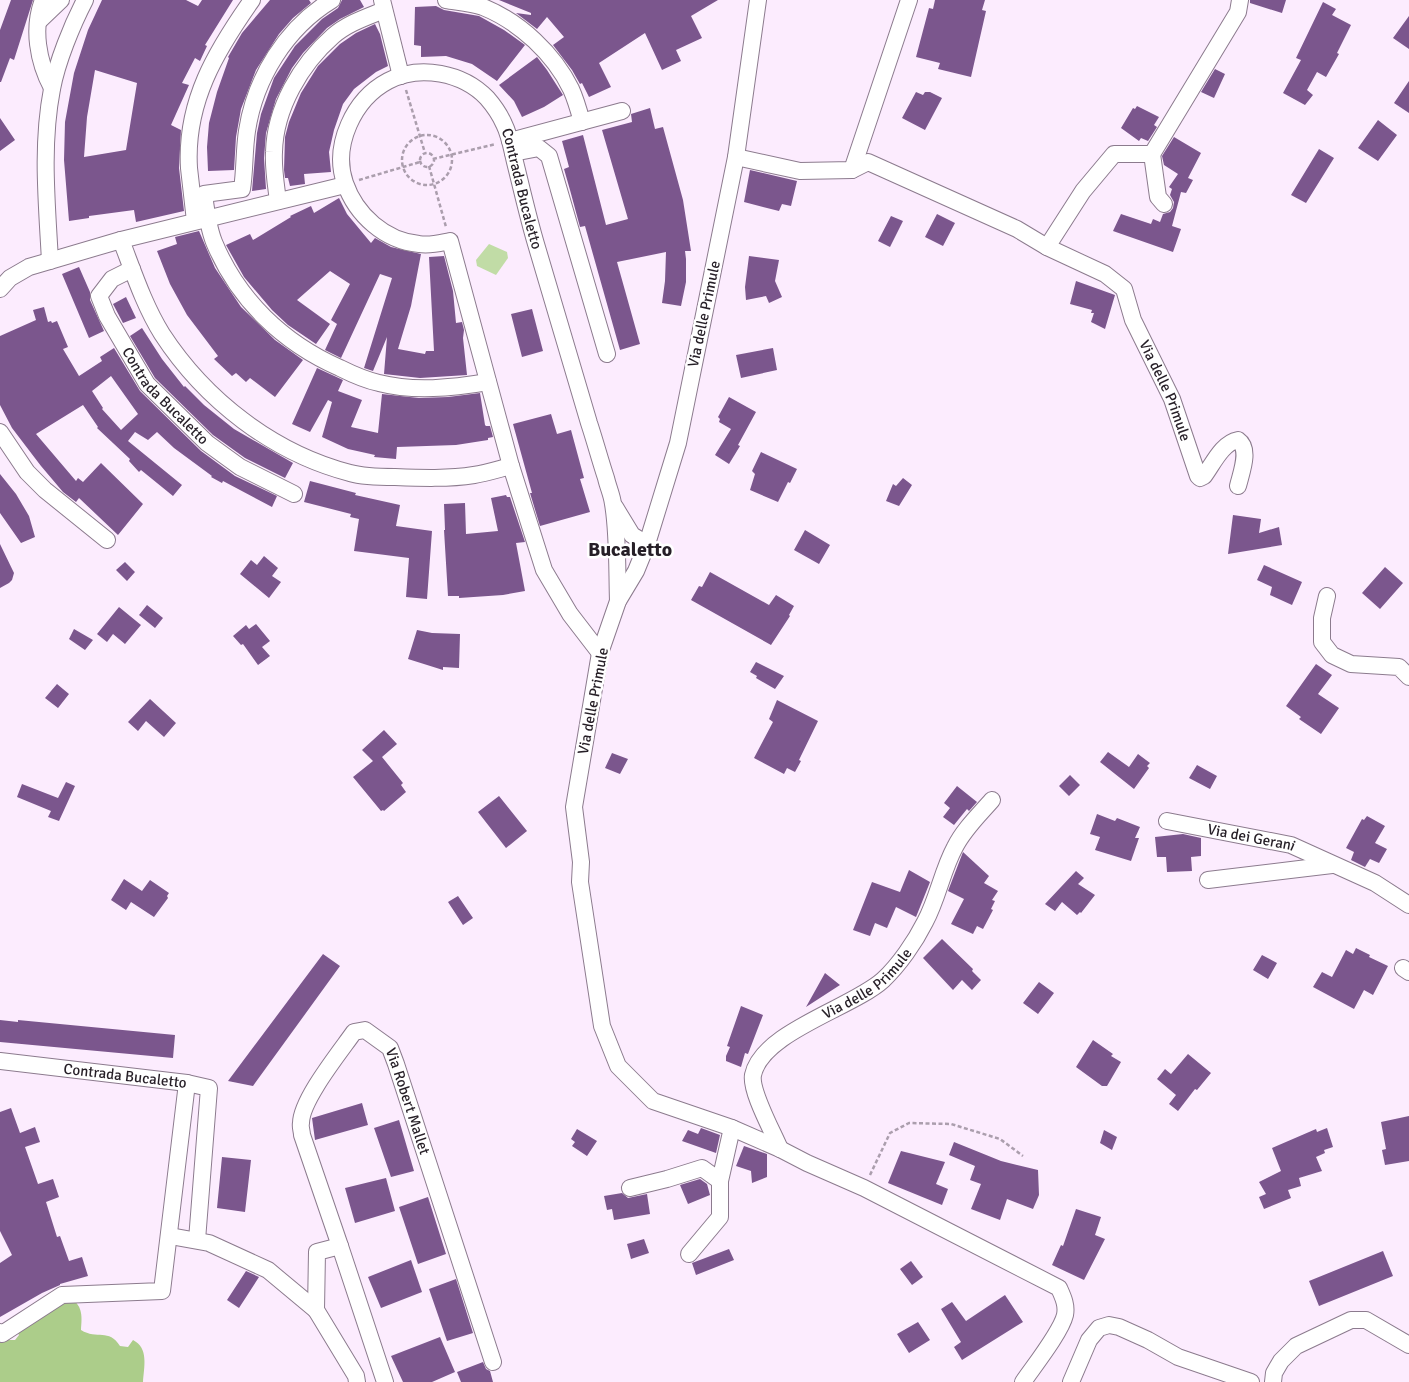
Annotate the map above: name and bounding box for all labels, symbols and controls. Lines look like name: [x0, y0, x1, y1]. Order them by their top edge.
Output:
street label: Contrada Bucaletto: [498, 126, 546, 251]
street label: Via delle Primule: [684, 259, 724, 369]
street label: Via delle Primule: [1135, 337, 1195, 444]
street label: Contrada Bucaletto: [118, 344, 212, 449]
district label: Bucaletto: [588, 537, 672, 562]
street label: Via delle Primule: [574, 646, 612, 756]
street label: Via dei Gerani: [1206, 820, 1299, 855]
street label: Via delle Primule: [819, 945, 916, 1023]
street label: Via Robert Mallet: [382, 1045, 434, 1157]
street label: Contrada Bucaletto: [63, 1060, 188, 1092]

